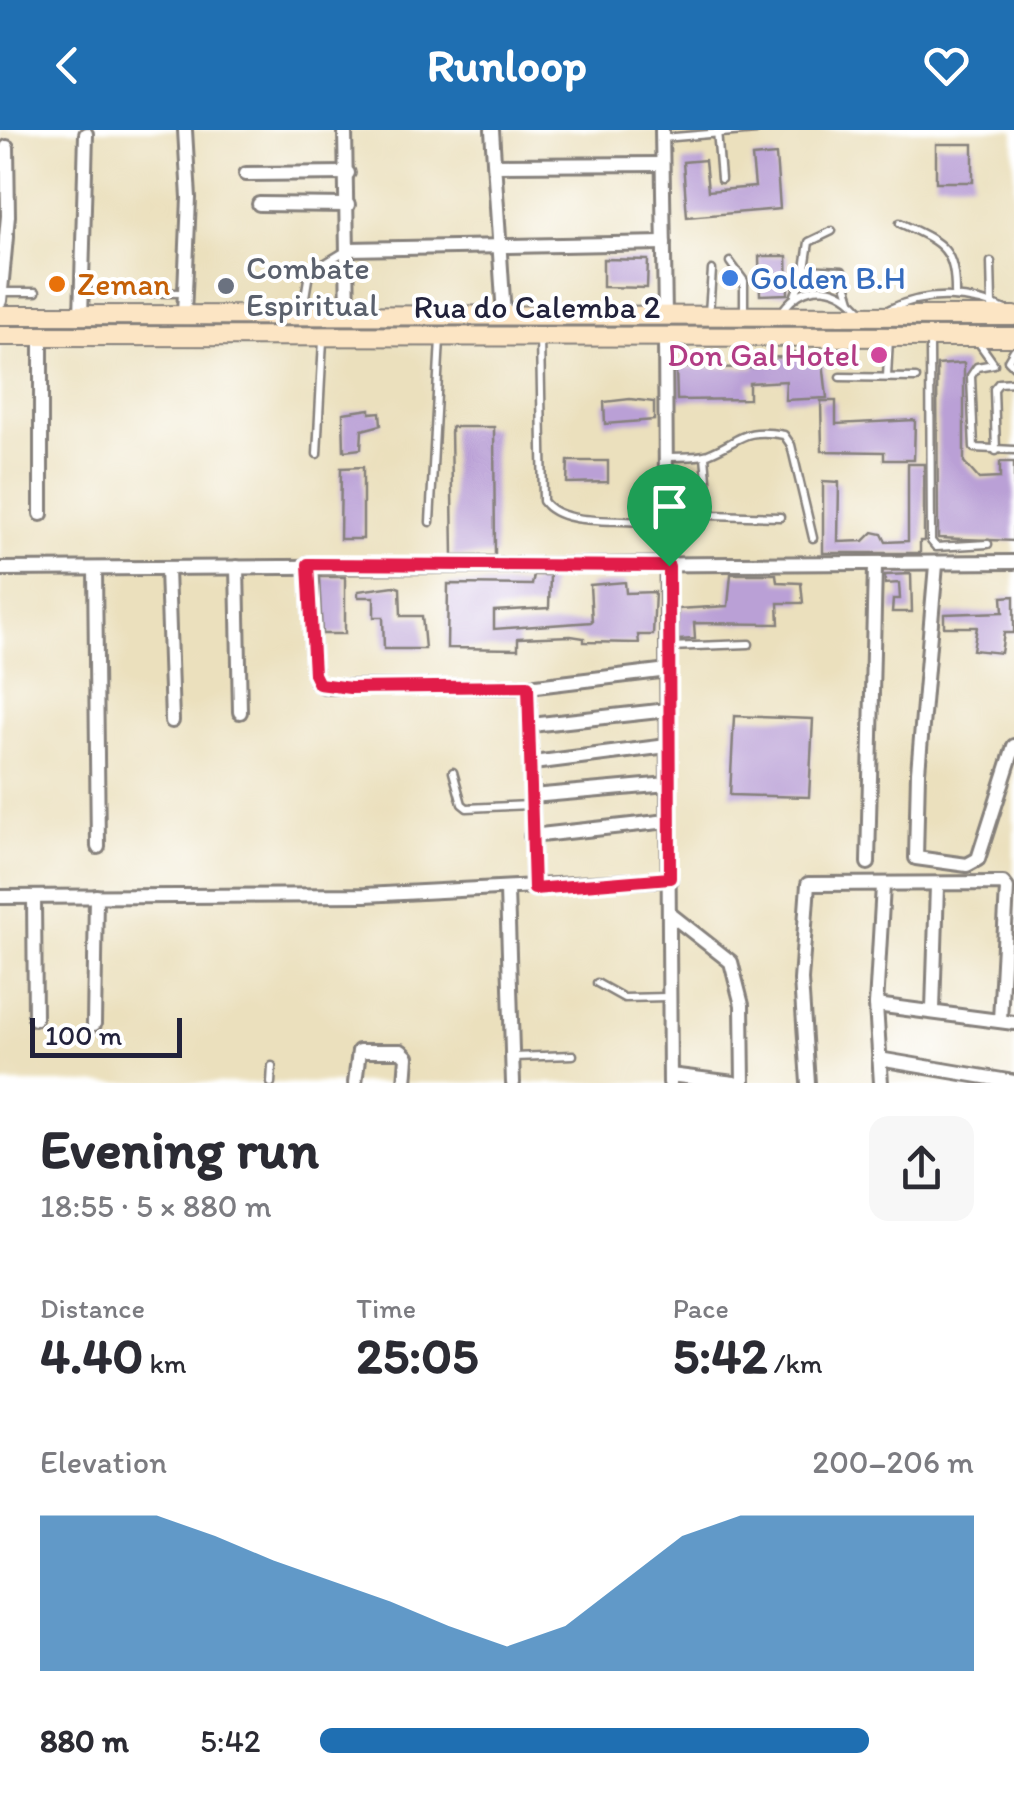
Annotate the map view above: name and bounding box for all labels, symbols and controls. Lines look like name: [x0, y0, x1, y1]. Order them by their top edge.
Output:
icon: back: [40, 38, 95, 93]
text: Runloop: [427, 38, 587, 92]
icon: heart: [919, 38, 974, 93]
place label: Combate Espiritual: [246, 249, 378, 324]
place label: Golden B.H: [750, 259, 906, 297]
place label: Zeman: [77, 265, 170, 303]
marker: Golden B.H: [719, 267, 741, 289]
marker: Zeman: [46, 273, 68, 295]
marker: Combate Espiritual: [215, 275, 237, 297]
street label: Rua do Calemba 2: [414, 288, 661, 326]
place label: Don Gal Hotel: [667, 336, 859, 374]
marker: Don Gal Hotel: [868, 344, 890, 366]
pin: [627, 464, 712, 567]
icon: arrive: [642, 479, 697, 534]
scale bar: [30, 1013, 182, 1058]
text: 100 m: [45, 1018, 122, 1052]
text: Evening run: [40, 1116, 319, 1182]
button: share: [869, 1116, 974, 1221]
text: 18:55 · 5 × 880 m: [40, 1187, 272, 1225]
text: Distance: [40, 1291, 145, 1325]
text: Time: [356, 1291, 416, 1325]
text: Pace: [673, 1291, 729, 1325]
text: 4.40: [40, 1325, 143, 1386]
text: 25:05: [356, 1325, 478, 1386]
text: 5:42: [673, 1325, 768, 1386]
text: km: [143, 1346, 187, 1380]
text: /km: [768, 1346, 823, 1380]
text: Elevation: [40, 1443, 167, 1481]
text: 200–206 m: [812, 1443, 974, 1481]
text: 880 m: [40, 1722, 129, 1760]
text: 5:42: [200, 1722, 261, 1760]

